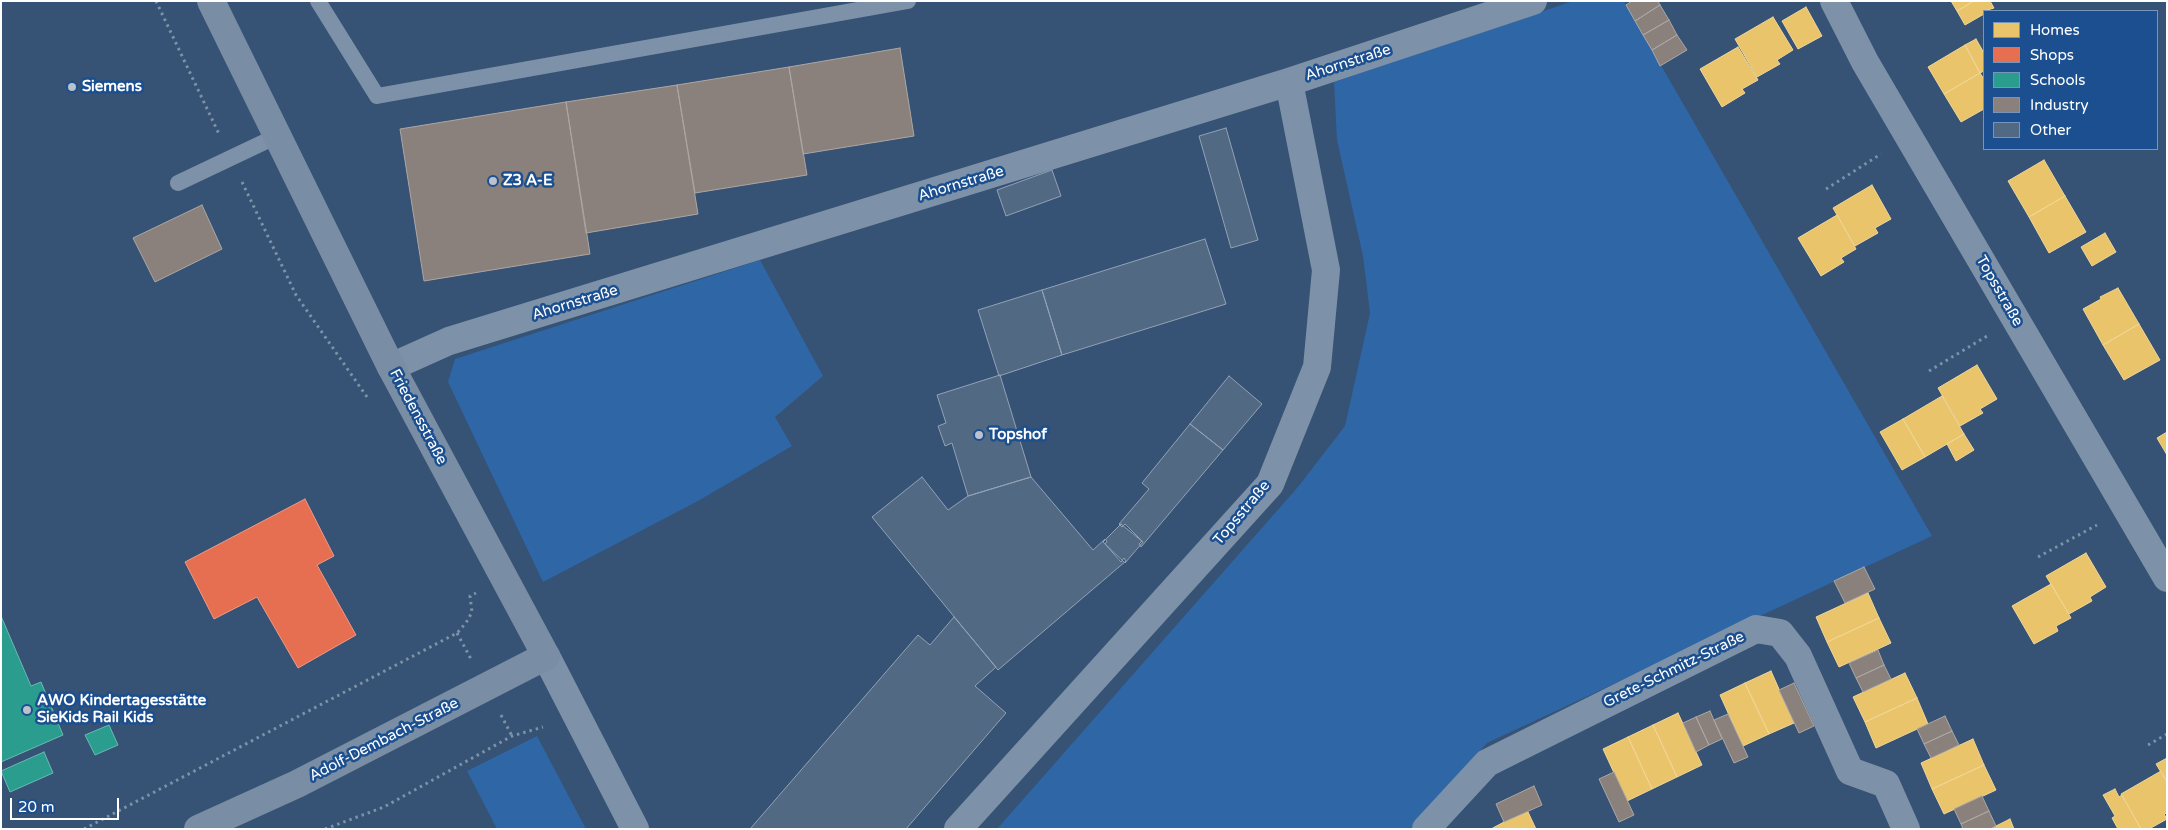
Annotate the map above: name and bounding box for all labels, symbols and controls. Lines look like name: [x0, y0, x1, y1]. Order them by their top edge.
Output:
legend: [1983, 10, 2158, 150]
text: Homes: [2030, 21, 2080, 39]
street label: Ahornstraße: [1303, 41, 1393, 85]
text: Shops: [2030, 46, 2074, 64]
text: Schools: [2030, 71, 2086, 89]
place label: Siemens: [82, 78, 142, 96]
marker: Siemens: [66, 81, 78, 93]
text: Industry: [2030, 96, 2089, 114]
text: Other: [2030, 121, 2071, 139]
street label: Ahornstraße: [916, 162, 1006, 206]
place label: Z3 A-E: [503, 172, 553, 190]
marker: Z3 A-E: [487, 175, 499, 187]
street label: Topsstraße: [1972, 252, 2026, 330]
street label: Ahornstraße: [530, 281, 620, 325]
street label: Friedensstraße: [385, 366, 451, 468]
place label: Topshof: [989, 426, 1047, 444]
marker: Topshof: [973, 429, 985, 441]
street label: Topsstraße: [1210, 477, 1274, 549]
street label: Grete-Schmitz-Straße: [1601, 628, 1747, 712]
place label: AWO Kindertagesstätte SieKids Rail Kids: [37, 692, 206, 727]
street label: Adolf-Dembach-Straße: [306, 694, 462, 786]
marker: AWO Kindertagesstätte SieKids Rail Kids: [21, 704, 33, 716]
scale bar: [12, 788, 121, 820]
text: 20 m: [18, 798, 55, 816]

